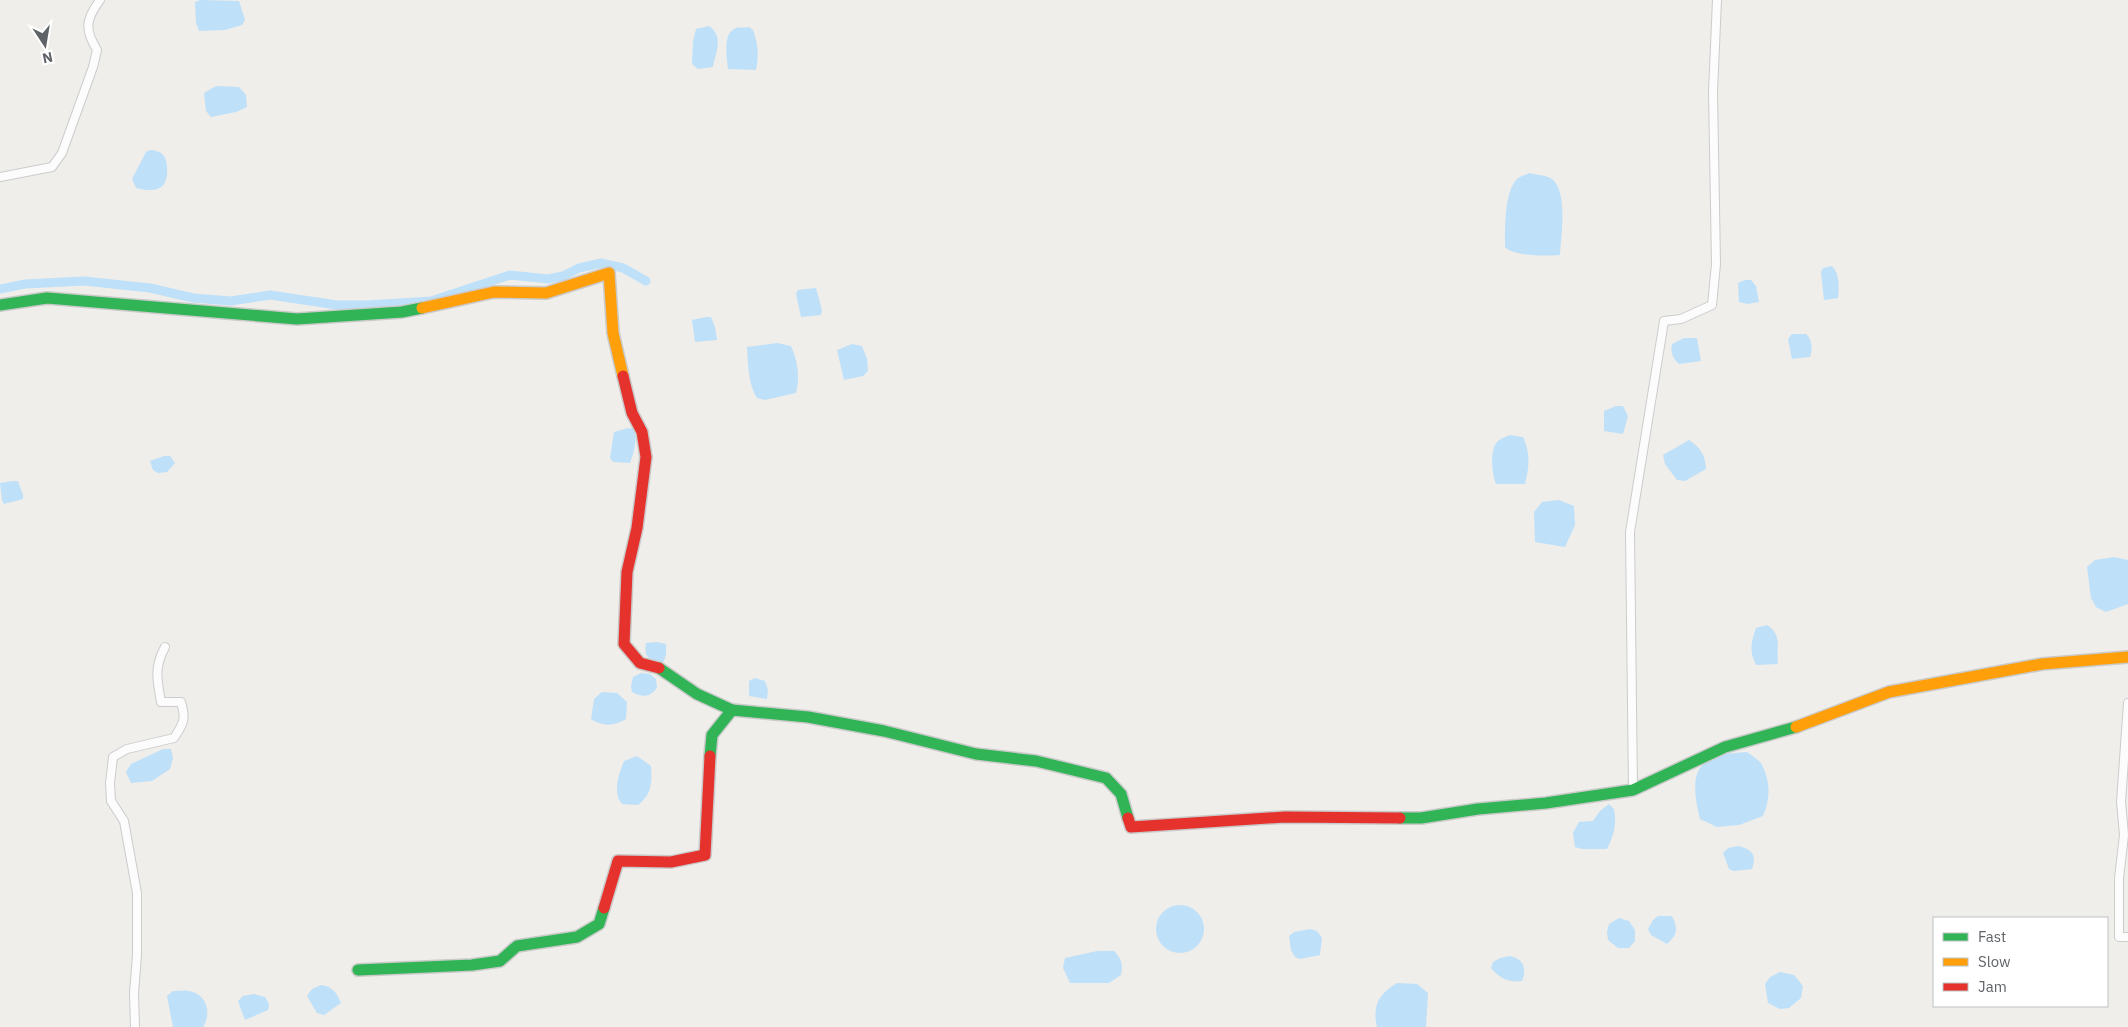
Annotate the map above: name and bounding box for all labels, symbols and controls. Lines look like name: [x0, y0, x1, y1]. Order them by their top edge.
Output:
north arrow: [20, 20, 70, 70]
text: N: [41, 48, 55, 68]
legend: [1933, 917, 2108, 1007]
text: Fast: [1978, 927, 2006, 946]
text: Slow: [1978, 952, 2011, 971]
text: Jam: [1978, 977, 2007, 996]

